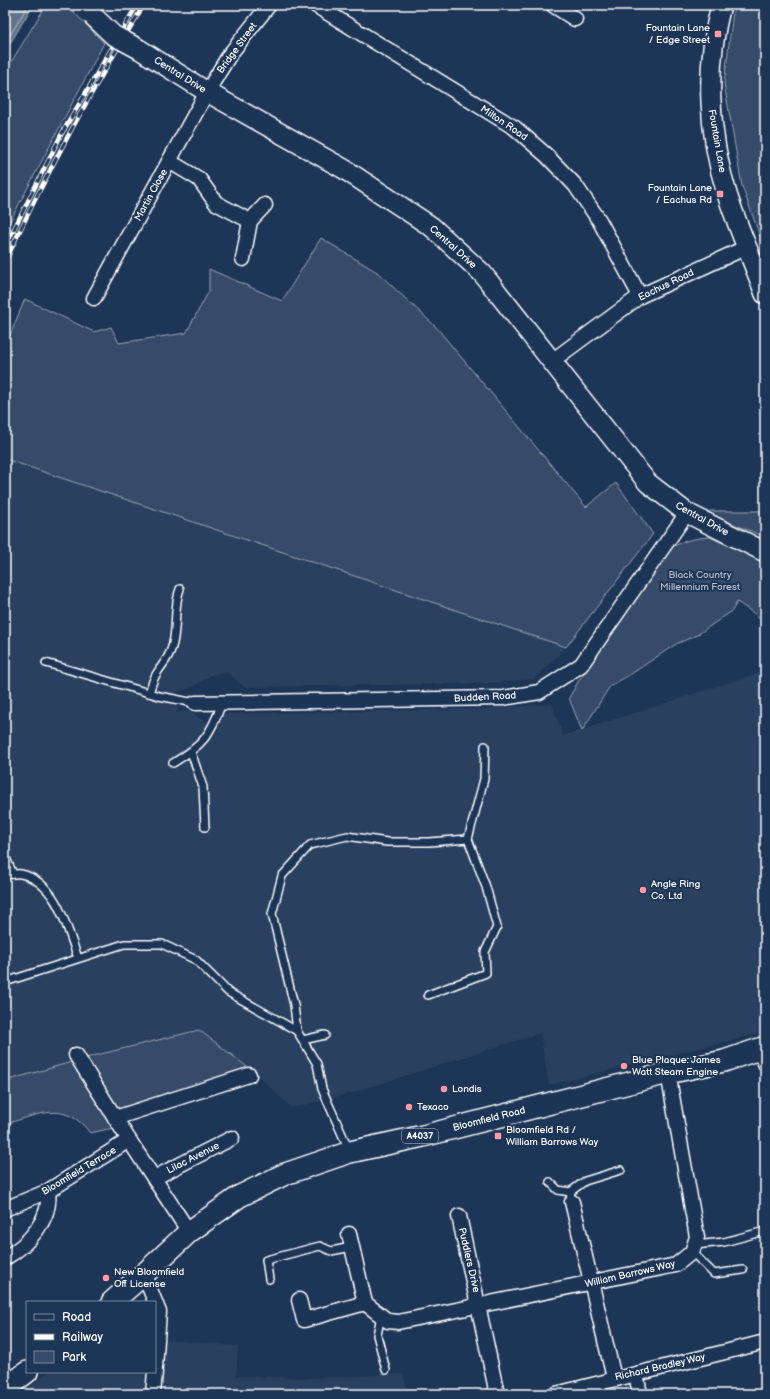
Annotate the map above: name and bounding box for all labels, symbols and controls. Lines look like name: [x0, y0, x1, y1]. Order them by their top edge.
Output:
street label: Bridge Street: [214, 20, 260, 76]
place label: Fountain Lane / Edge Street: [646, 22, 710, 46]
marker: Fountain Lane / Edge Street: [713, 29, 723, 39]
street label: Central Drive: [152, 54, 208, 96]
street label: Milton Road: [478, 103, 530, 143]
street label: Fountain Lane: [706, 108, 728, 174]
street label: Martin Close: [132, 167, 170, 223]
place label: Fountain Lane / Eachus Rd: [648, 182, 712, 206]
marker: Fountain Lane / Eachus Rd: [715, 189, 725, 199]
street label: Central Drive: [427, 223, 479, 271]
street label: Eachus Road: [636, 266, 696, 304]
street label: Central Drive: [673, 499, 731, 539]
park label: Black Country Millennium Forest: [660, 569, 740, 593]
street label: Budden Road: [454, 689, 517, 705]
place label: Angle Ring Co. Ltd: [651, 878, 700, 902]
marker: Angle Ring Co. Ltd: [638, 885, 648, 895]
place label: Blue Plaque: James Watt Steam Engine: [632, 1054, 721, 1078]
marker: Blue Plaque: James Watt Steam Engine: [619, 1061, 629, 1071]
place label: Londis: [452, 1083, 482, 1095]
marker: Londis: [439, 1084, 449, 1094]
place label: Texaco: [417, 1101, 449, 1113]
marker: Texaco: [404, 1102, 414, 1112]
street label: Bloomfield Road: [452, 1104, 527, 1134]
place label: Bloomfield Rd / William Barrows Way: [506, 1124, 599, 1148]
road number: A4037: [402, 1129, 438, 1143]
marker: Bloomfield Rd / William Barrows Way: [493, 1131, 503, 1141]
street label: Lilac Avenue: [165, 1140, 221, 1176]
street label: Bloomfield Terrace: [40, 1144, 118, 1198]
street label: Puddlers Drive: [456, 1226, 482, 1294]
street label: William Barrows Way: [584, 1258, 677, 1290]
place label: New Bloomfield Off License: [114, 1266, 184, 1290]
marker: New Bloomfield Off License: [101, 1273, 111, 1283]
legend: [26, 1301, 156, 1373]
text: Road: [62, 1310, 91, 1325]
text: Railway: [62, 1330, 104, 1345]
text: Park: [62, 1350, 86, 1365]
street label: Richard Bradley Way: [614, 1351, 707, 1383]

